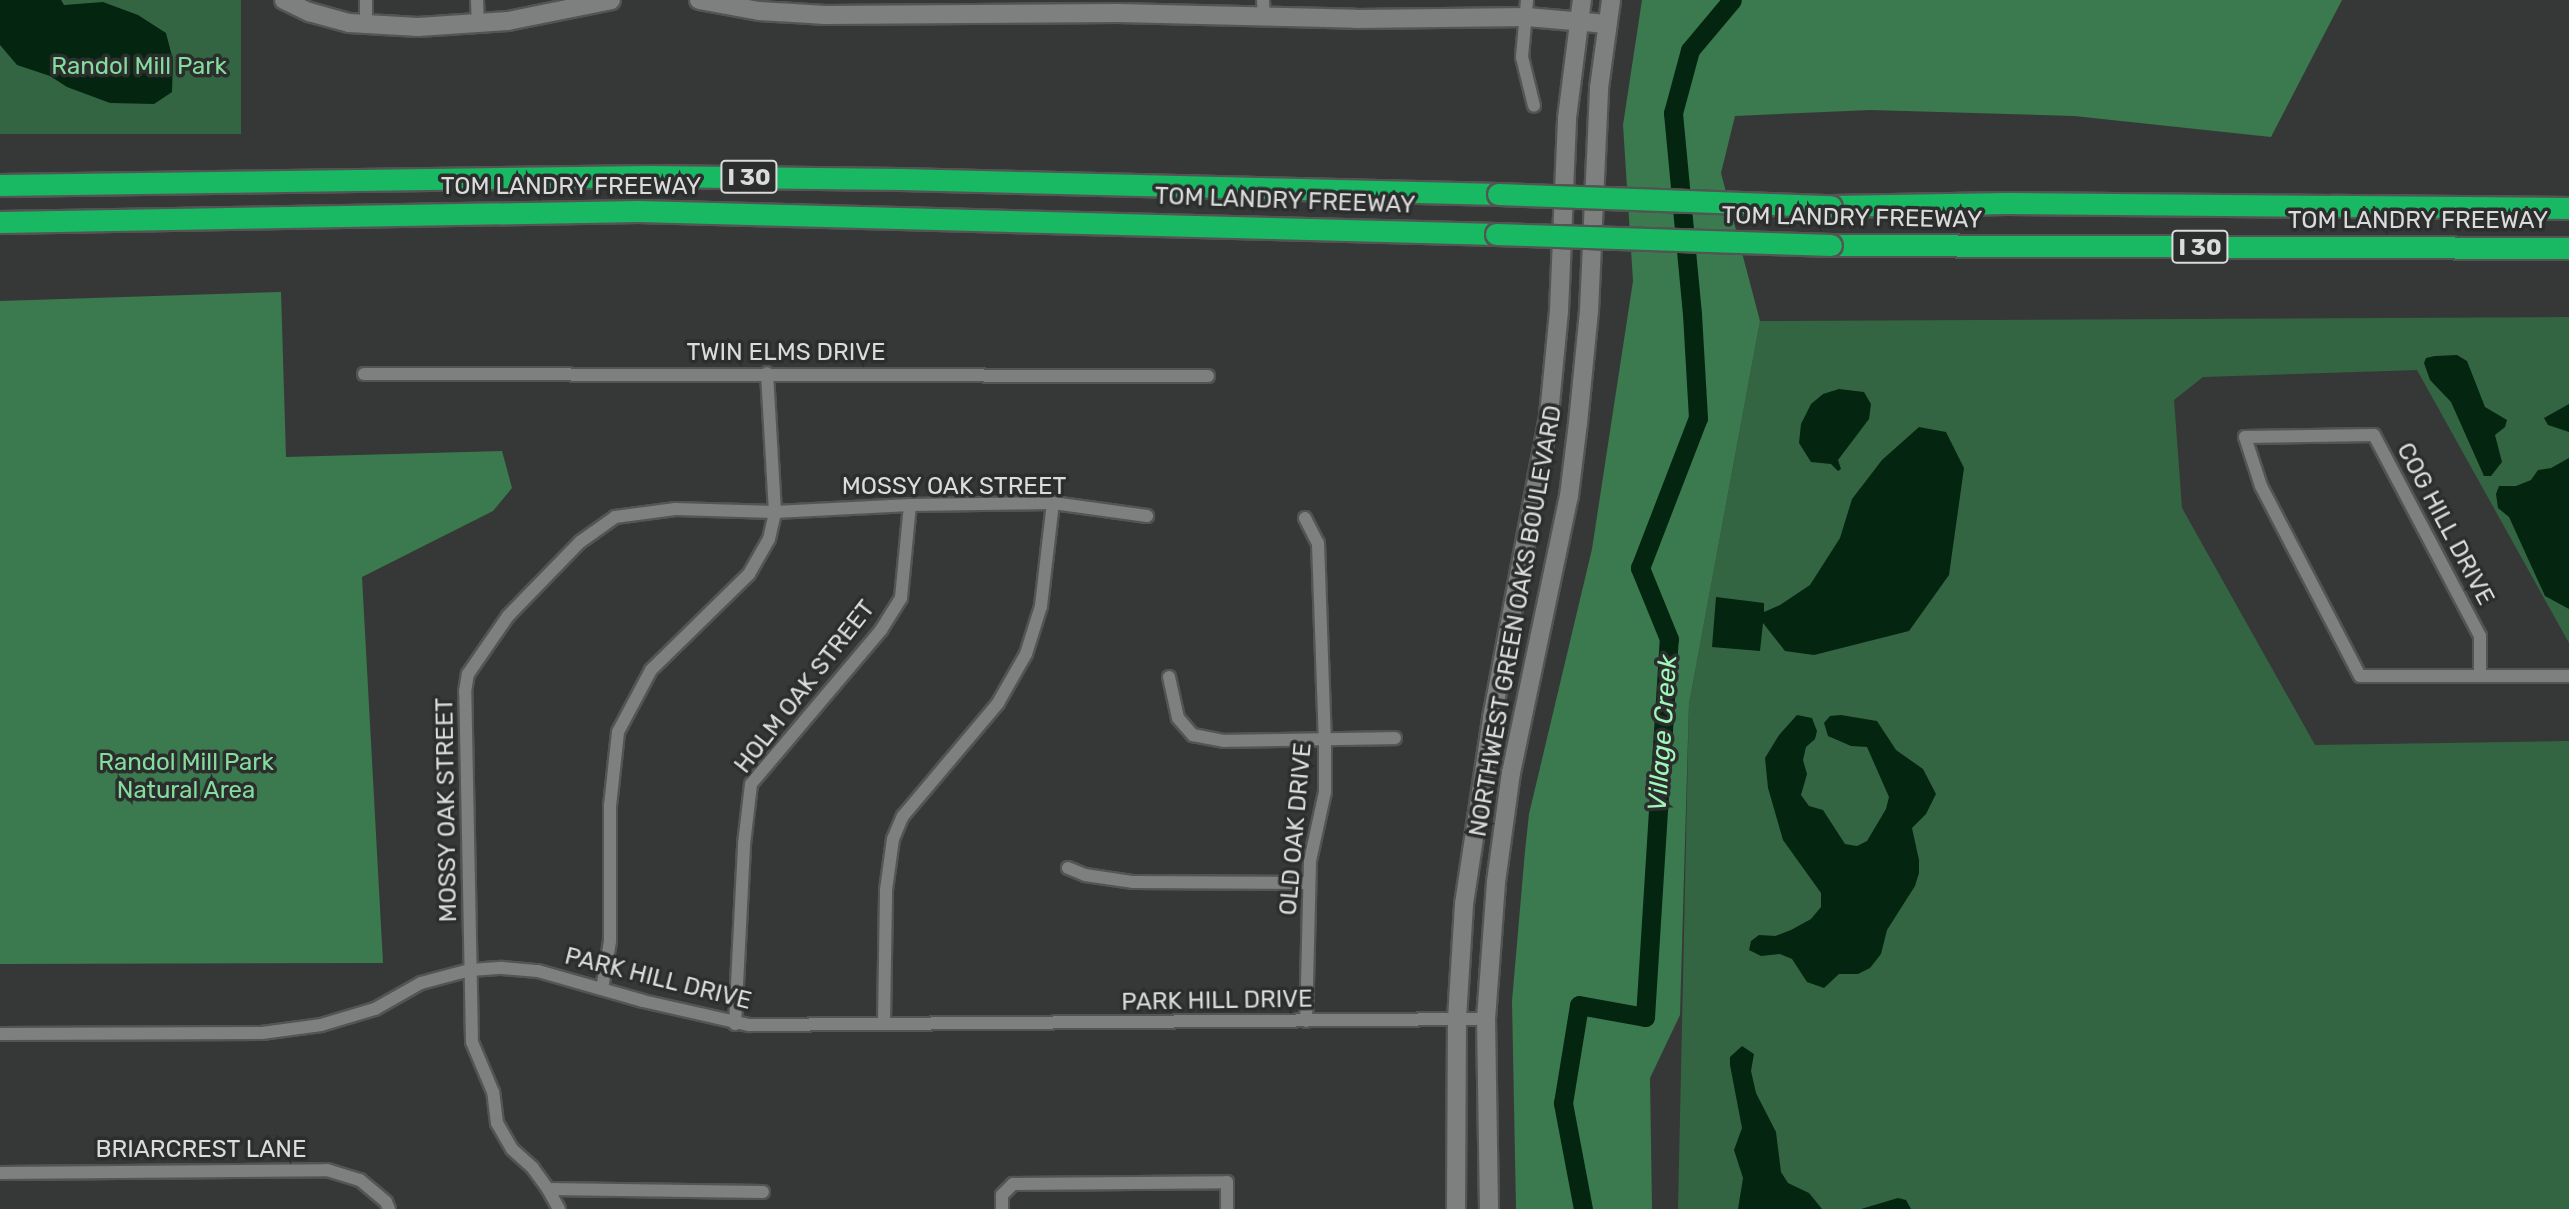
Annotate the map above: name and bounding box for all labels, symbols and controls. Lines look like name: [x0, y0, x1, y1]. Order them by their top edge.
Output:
park label: Randol Mill Park: [51, 53, 227, 81]
road number: I 30: [719, 158, 779, 196]
street label: TOM LANDRY FREEWAY: [440, 173, 702, 201]
street label: TOM LANDRY FREEWAY: [1154, 182, 1416, 220]
street label: TOM LANDRY FREEWAY: [1721, 201, 1983, 235]
street label: TOM LANDRY FREEWAY: [2287, 207, 2549, 235]
road number: I 30: [2170, 228, 2230, 266]
street label: TWIN ELMS DRIVE: [686, 339, 886, 367]
street label: NORTHWEST GREEN OAKS BOULEVARD: [1464, 403, 1568, 839]
street label: COG HILL DRIVE: [2390, 438, 2500, 610]
street label: MOSSY OAK STREET: [841, 473, 1067, 501]
street label: HOLM OAK STREET: [729, 595, 881, 779]
water label: Village Creek: [1642, 653, 1684, 813]
street label: MOSSY OAK STREET: [431, 697, 463, 923]
street label: OLD OAK DRIVE: [1274, 741, 1318, 917]
park label: Randol Mill Park Natural Area: [98, 749, 274, 805]
street label: PARK HILL DRIVE: [561, 942, 755, 1016]
street label: PARK HILL DRIVE: [1121, 985, 1313, 1017]
street label: BRIARCREST LANE: [95, 1136, 307, 1164]

